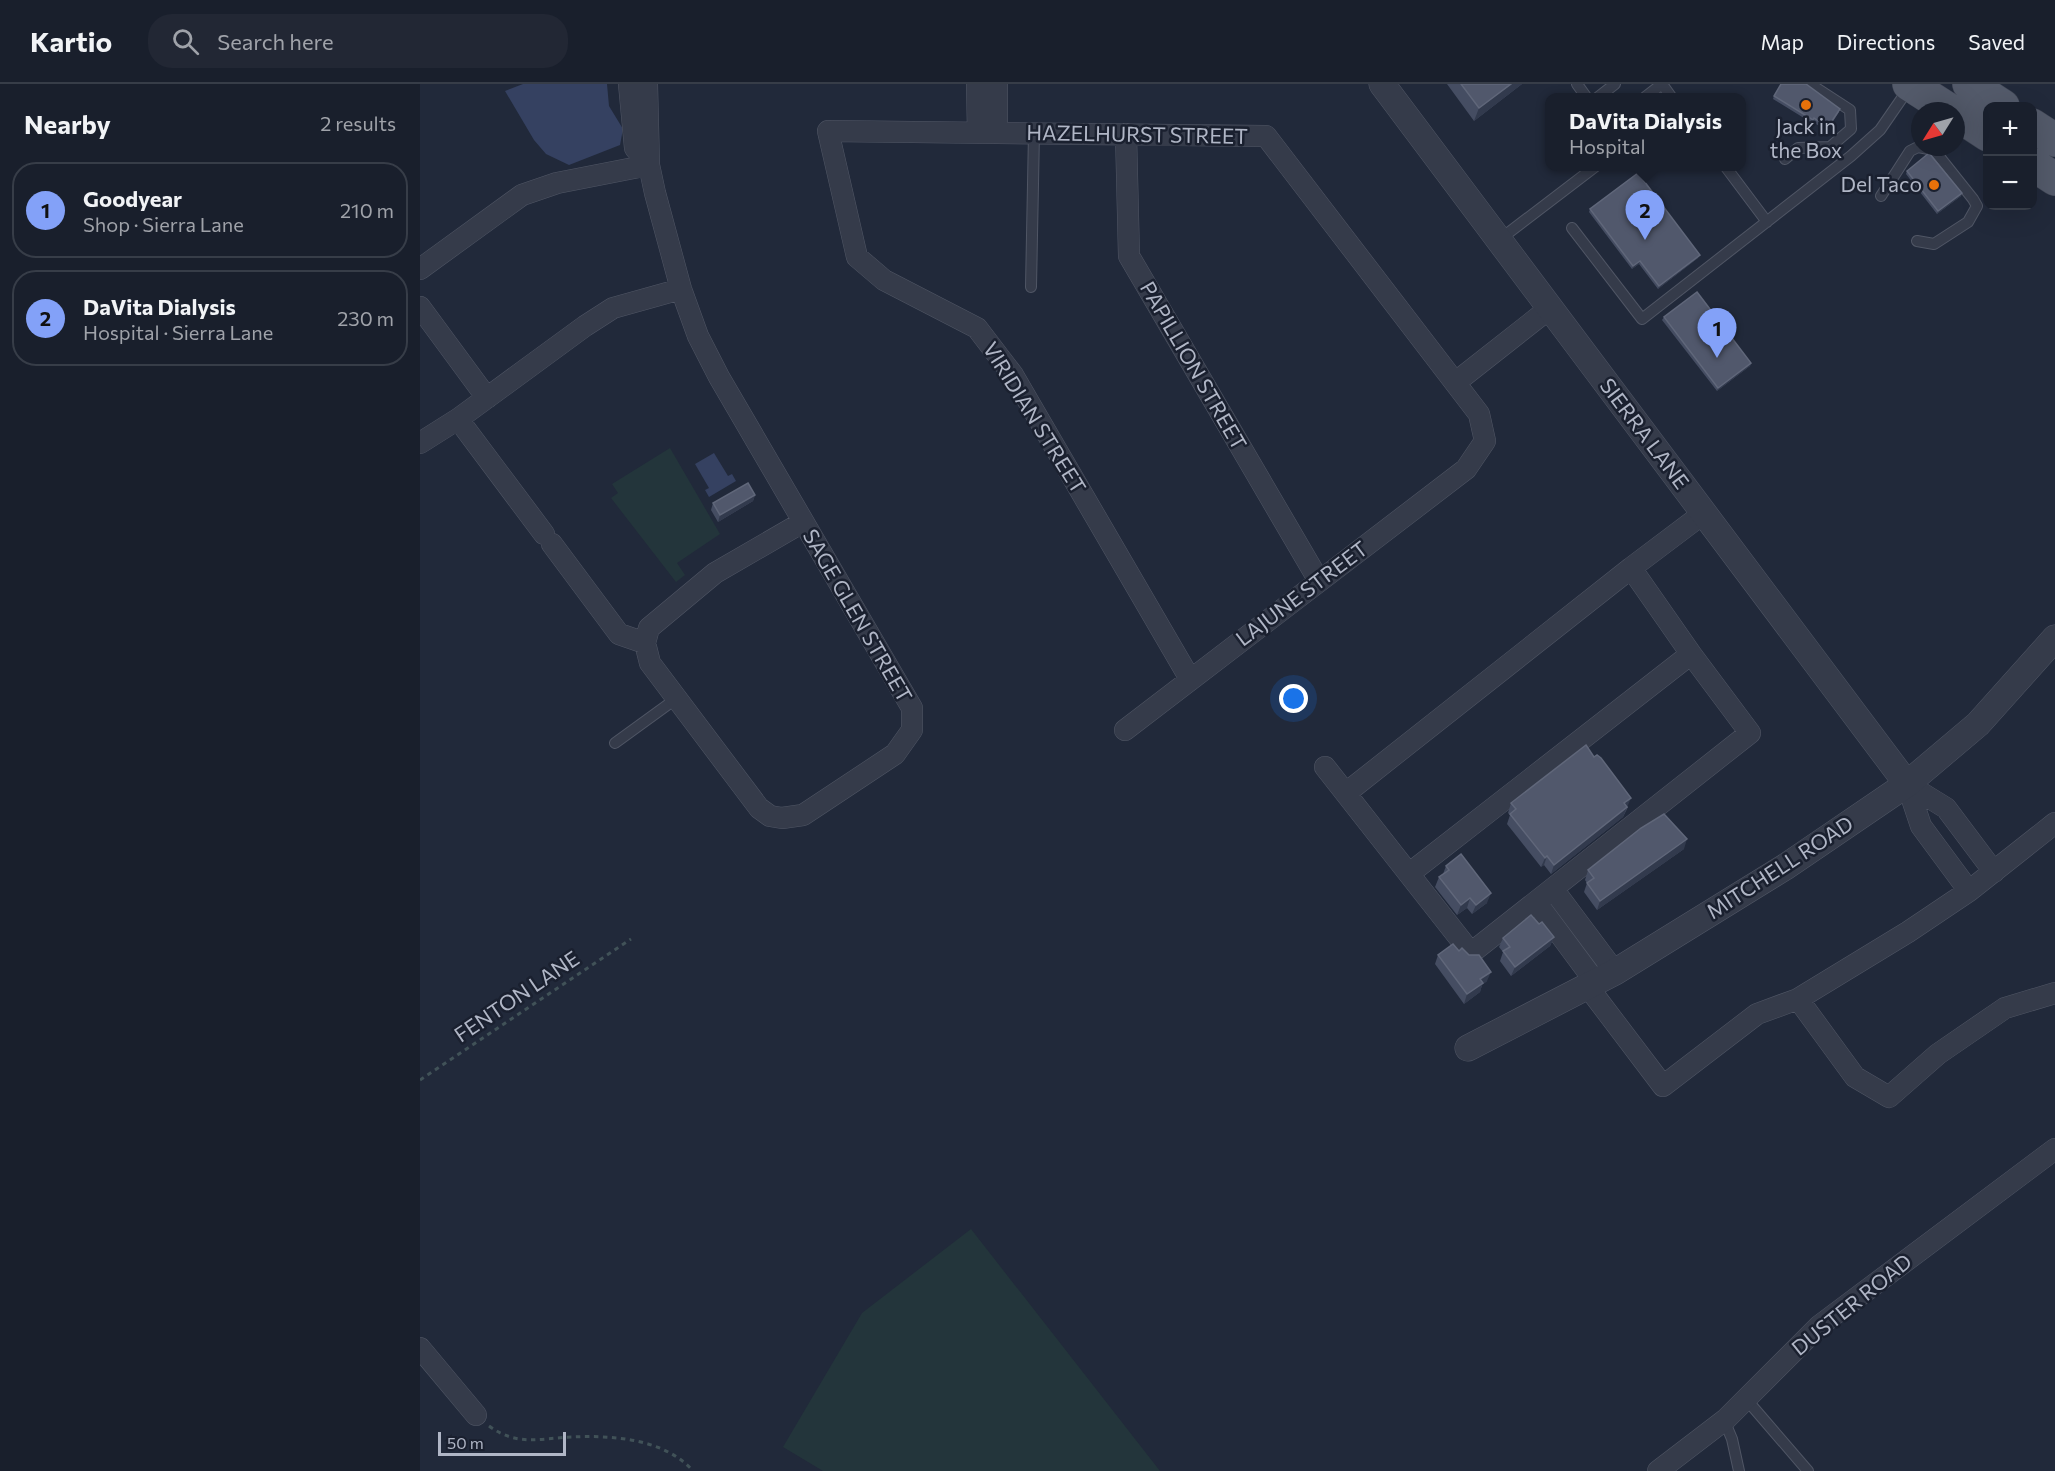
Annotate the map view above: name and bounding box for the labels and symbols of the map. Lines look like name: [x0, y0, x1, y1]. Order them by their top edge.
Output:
marker: Jack in the Box: [1799, 98, 1813, 112]
north arrow: [1911, 102, 1965, 156]
place label: Jack in the Box: [1770, 113, 1842, 162]
street label: HAZELHURST STREET: [1026, 119, 1248, 148]
place label: Del Taco: [1841, 171, 1922, 196]
marker: Del Taco: [1927, 178, 1941, 192]
pin: 2: [1626, 190, 1664, 240]
street label: PAPILLION STREET: [1136, 277, 1253, 454]
pin: 1: [1698, 308, 1736, 358]
street label: VIRIDIAN STREET: [979, 337, 1092, 498]
street label: SIERRA LANE: [1595, 373, 1695, 493]
street label: SAGE GLEN STREET: [799, 524, 918, 706]
street label: LAJUNE STREET: [1230, 535, 1372, 650]
your location: [1279, 684, 1308, 713]
street label: MITCHELL ROAD: [1701, 810, 1857, 923]
street label: FENTON LANE: [449, 945, 583, 1047]
street label: DUSTER ROAD: [1786, 1248, 1916, 1360]
scale bar: [438, 1429, 566, 1456]

